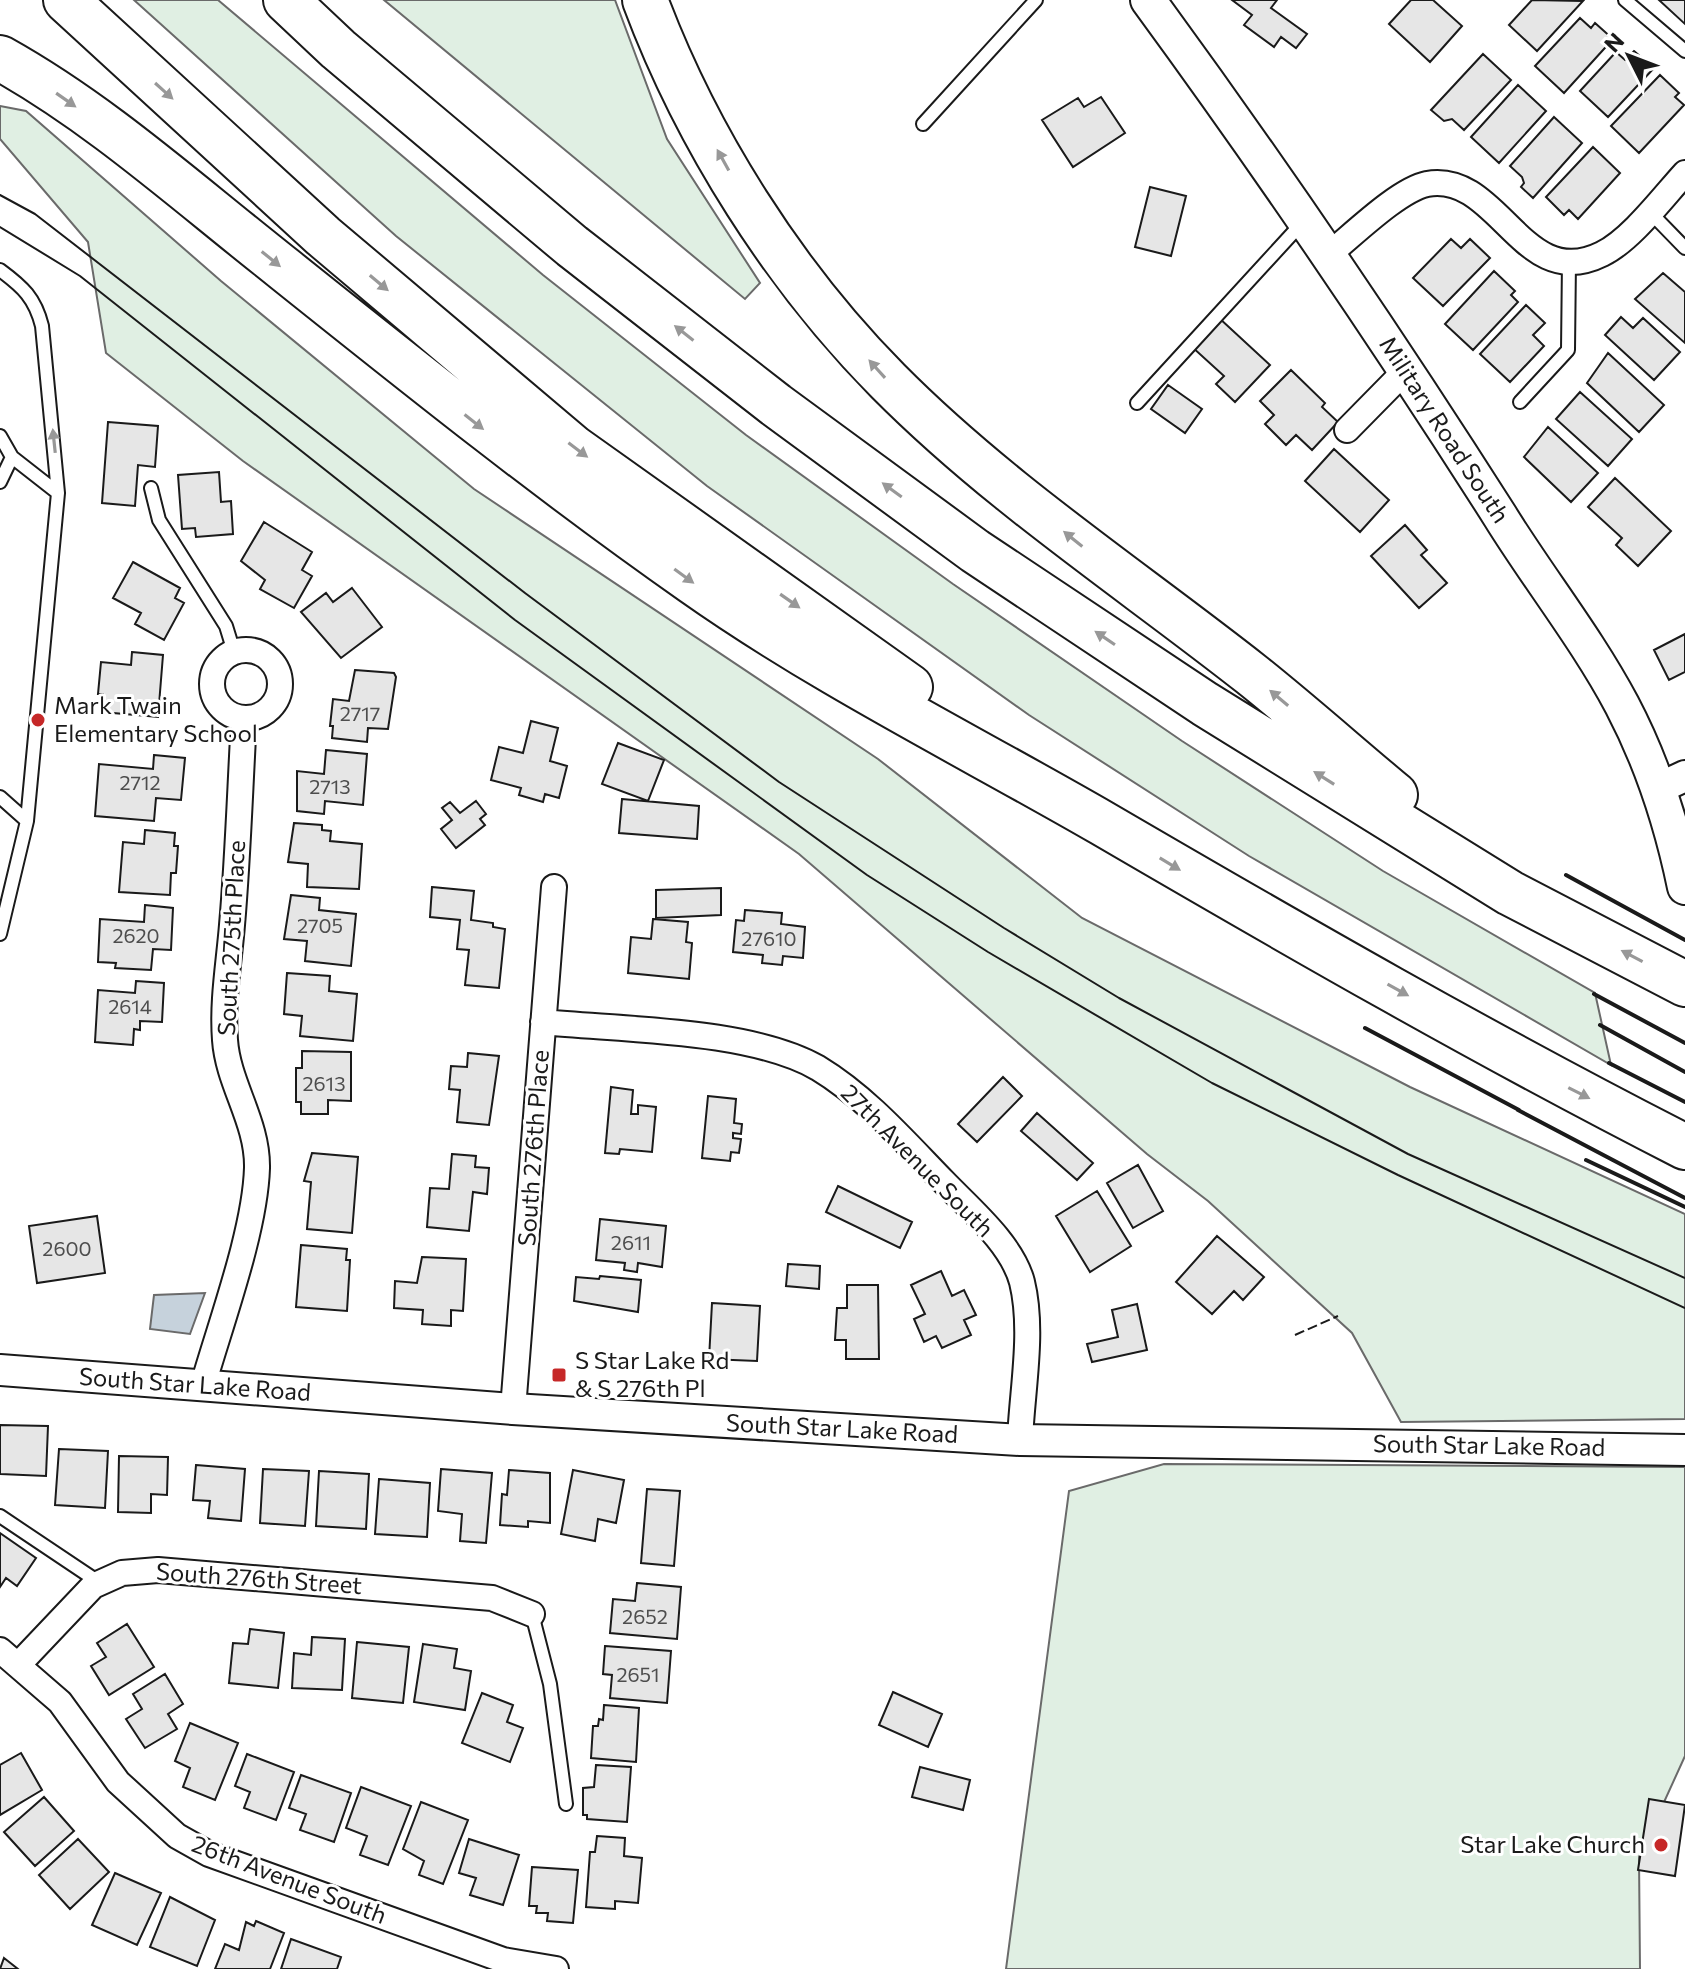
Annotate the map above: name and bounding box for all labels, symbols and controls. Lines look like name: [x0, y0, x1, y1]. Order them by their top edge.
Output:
north arrow: [1589, 16, 1669, 96]
text: N: [1598, 27, 1629, 57]
one-way arrow: [155, 81, 174, 99]
one-way arrow: [55, 92, 77, 108]
one-way arrow: [716, 149, 730, 171]
one-way arrow: [261, 250, 281, 267]
one-way arrow: [369, 274, 389, 291]
one-way arrow: [674, 325, 694, 342]
street label: Military Road South: [1374, 331, 1516, 528]
one-way arrow: [869, 359, 886, 379]
one-way arrow: [464, 413, 484, 429]
one-way arrow: [47, 429, 60, 454]
one-way arrow: [568, 441, 588, 457]
one-way arrow: [881, 482, 902, 498]
one-way arrow: [1063, 531, 1083, 548]
one-way arrow: [673, 568, 694, 583]
one-way arrow: [779, 593, 800, 608]
one-way arrow: [1094, 631, 1116, 646]
place label: Mark Twain Elementary School: [54, 690, 258, 747]
one-way arrow: [1269, 690, 1289, 707]
house number: 2717: [340, 701, 380, 725]
marker: Mark Twain Elementary School: [29, 711, 47, 729]
house number: 2712: [119, 770, 161, 794]
one-way arrow: [1313, 771, 1335, 785]
house number: 2713: [309, 774, 351, 798]
street label: South 275th Place: [211, 839, 250, 1037]
one-way arrow: [1159, 857, 1181, 871]
house number: 2705: [297, 913, 343, 937]
house number: 2620: [112, 923, 160, 947]
house number: 27610: [741, 926, 797, 950]
one-way arrow: [1620, 949, 1643, 962]
one-way arrow: [1387, 983, 1409, 997]
house number: 2614: [108, 994, 152, 1018]
street label: South 276th Place: [511, 1049, 554, 1247]
house number: 2613: [302, 1071, 346, 1095]
street label: 27th Avenue South: [836, 1078, 1000, 1242]
one-way arrow: [1567, 1086, 1590, 1099]
house number: 2611: [611, 1230, 651, 1254]
house number: 2600: [42, 1236, 92, 1260]
place label: S Star Lake Rd & S 276th Pl: [575, 1345, 729, 1402]
street label: South Star Lake Road: [78, 1361, 312, 1406]
marker: S Star Lake Rd & S 276th Pl: [550, 1366, 568, 1384]
street label: South Star Lake Road: [725, 1407, 959, 1448]
street label: South Star Lake Road: [1373, 1428, 1606, 1461]
street label: South 276th Street: [155, 1556, 363, 1599]
house number: 2652: [622, 1604, 668, 1628]
house number: 2651: [616, 1662, 660, 1686]
street label: 26th Avenue South: [188, 1828, 391, 1929]
place label: Star Lake Church: [1460, 1829, 1645, 1858]
marker: Star Lake Church: [1652, 1836, 1670, 1854]

